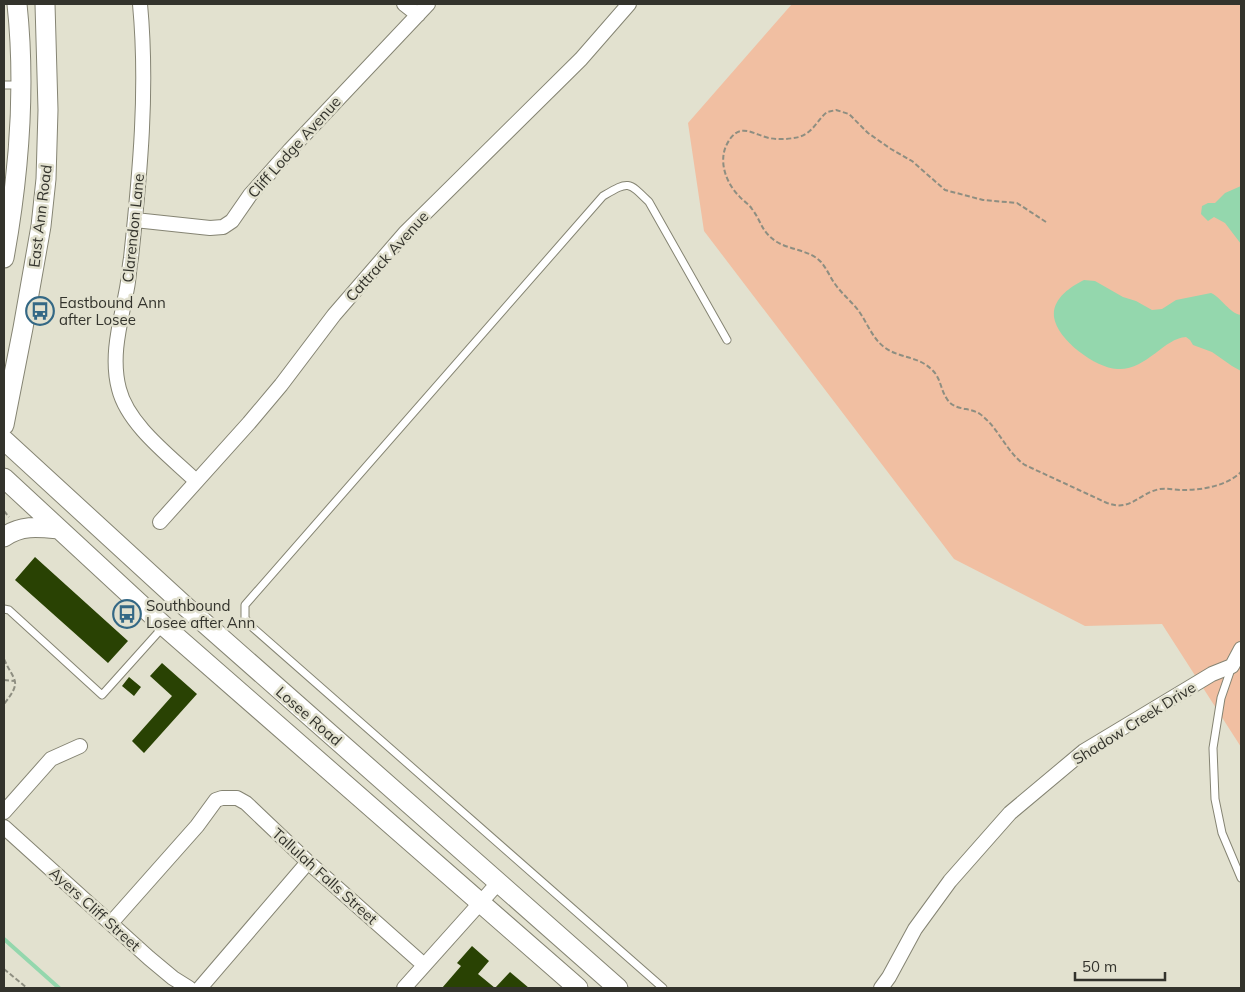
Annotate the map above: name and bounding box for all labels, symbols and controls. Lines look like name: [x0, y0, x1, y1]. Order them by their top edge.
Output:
street label: Cliff Lodge Avenue: [243, 92, 345, 202]
street label: East Ann Road: [24, 163, 56, 269]
street label: Clarendon Lane: [118, 173, 148, 283]
street label: Cattrack Avenue: [341, 207, 433, 305]
place label: Eastbound Ann after Losee: [59, 293, 166, 329]
bus stop icon: Eastbound Ann after Losee: [25, 296, 55, 326]
place label: Southbound Losee after Ann: [146, 596, 255, 632]
bus stop icon: Southbound Losee after Ann: [112, 599, 142, 629]
street label: Shadow Creek Drive: [1069, 677, 1199, 769]
street label: Losee Road: [272, 682, 346, 750]
street label: Tallulah Falls Street: [268, 824, 382, 928]
street label: Ayers Cliff Street: [46, 863, 144, 955]
scale bar: [1075, 950, 1165, 982]
text: 50 m: [1082, 957, 1117, 976]

